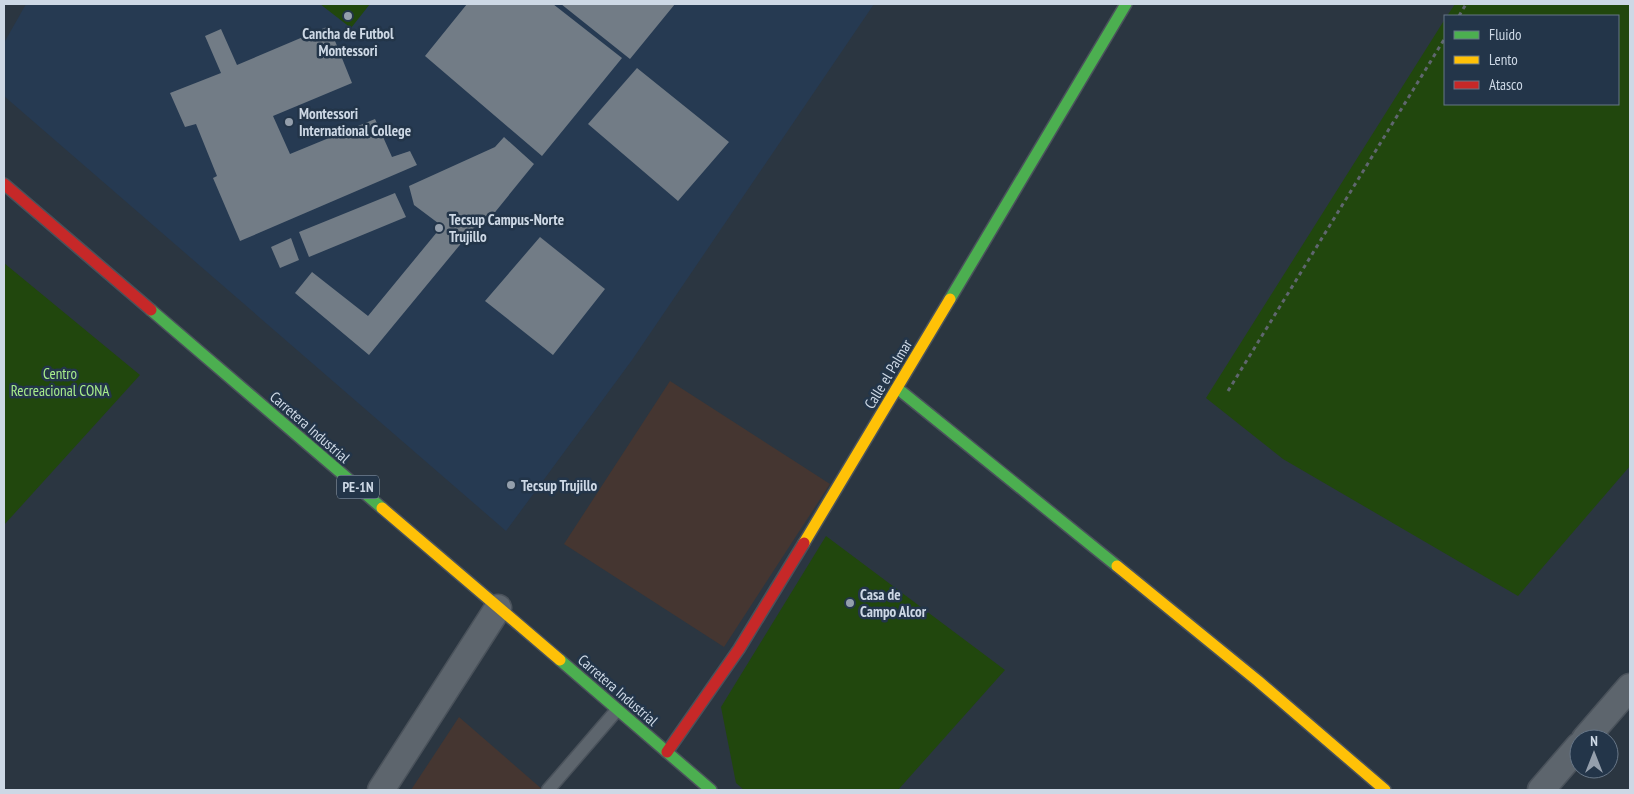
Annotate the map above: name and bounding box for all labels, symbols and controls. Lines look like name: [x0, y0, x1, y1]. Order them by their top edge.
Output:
marker: Cancha de Futbol Montessori: [342, 10, 354, 22]
legend: [1444, 15, 1619, 105]
place label: Cancha de Futbol Montessori: [302, 24, 394, 60]
text: Fluido: [1489, 25, 1521, 44]
text: Lento: [1489, 50, 1518, 69]
text: Atasco: [1489, 75, 1523, 94]
place label: Montessori International College: [299, 104, 411, 140]
marker: Montessori International College: [283, 116, 295, 128]
place label: Tecsup Campus-Norte Trujillo: [449, 210, 564, 246]
marker: Tecsup Campus-Norte Trujillo: [433, 222, 445, 234]
street label: Calle el Palmar: [860, 335, 917, 412]
park label: Centro Recreacional CONA: [11, 364, 110, 400]
street label: Carretera Industrial: [266, 387, 354, 467]
road number: PE-1N: [337, 476, 379, 498]
place label: Tecsup Trujillo: [521, 476, 597, 495]
marker: Tecsup Trujillo: [505, 479, 517, 491]
place label: Casa de Campo Alcor: [860, 585, 927, 621]
marker: Casa de Campo Alcor: [844, 597, 856, 609]
street label: Carretera Industrial: [574, 650, 662, 730]
north arrow: [1569, 729, 1619, 779]
text: N: [1590, 732, 1598, 750]

